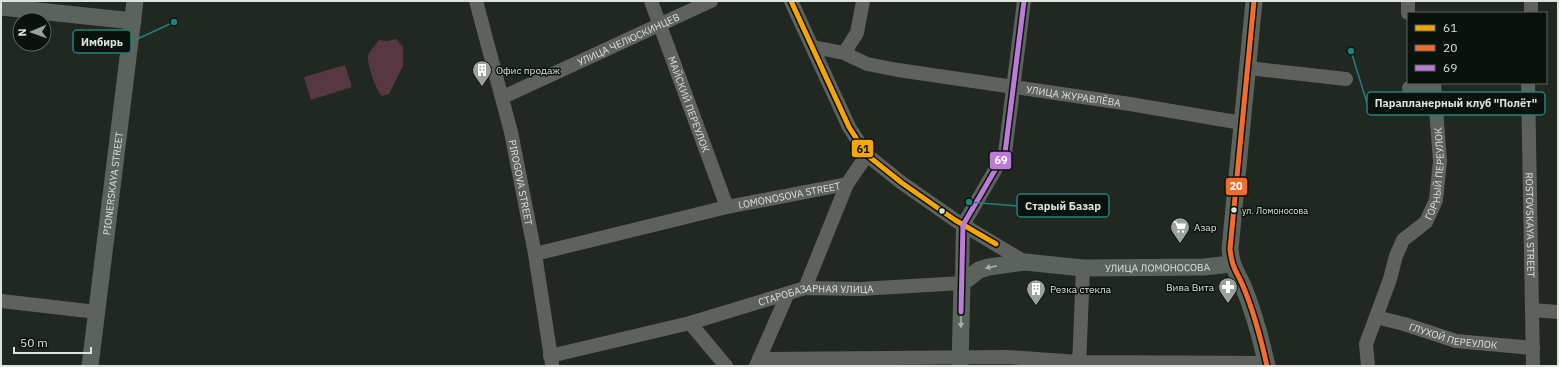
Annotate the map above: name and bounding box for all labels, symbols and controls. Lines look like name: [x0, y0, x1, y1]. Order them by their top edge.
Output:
street label: УЛИЦА ЧЕЛЮСКИНЦЕВ: [575, 10, 681, 68]
north arrow: [12, 12, 52, 52]
legend: [1407, 12, 1547, 84]
text: 61: [1443, 20, 1457, 35]
text: N: [15, 28, 29, 37]
callout: Имбирь: [73, 30, 131, 53]
text: Имбирь: [81, 35, 123, 49]
text: 20: [1443, 40, 1457, 55]
street label: МАЙСКИЙ ПЕРЕУЛОК: [665, 54, 713, 155]
building icon: Офис продаж: [471, 59, 493, 87]
text: 69: [1443, 60, 1457, 75]
place label: Офис продаж: [496, 64, 560, 77]
street label: УЛИЦА ЖУРАВЛЁВА: [1025, 82, 1122, 109]
callout: Парапланерный клуб "Полёт": [1367, 92, 1545, 115]
text: Парапланерный клуб "Полёт": [1375, 96, 1537, 110]
street label: ГОРНЫЙ ПЕРЕУЛОК: [1421, 127, 1447, 222]
street label: PIONERSKAYA STREET: [100, 131, 125, 236]
street label: PIROGOVA STREET: [506, 138, 536, 227]
line badge: 61: [851, 139, 874, 158]
text: 61: [856, 142, 870, 156]
line badge: 69: [989, 151, 1012, 170]
text: 69: [994, 153, 1008, 167]
street label: ROSTOVSKAYA STREET: [1523, 172, 1538, 278]
line badge: 20: [1225, 177, 1248, 196]
street label: LOMONOSOVA STREET: [737, 179, 842, 211]
text: 20: [1229, 179, 1243, 193]
callout: Старый Базар: [1017, 194, 1109, 217]
text: Старый Базар: [1025, 199, 1101, 213]
marker: ул. Ломоносова: [1229, 205, 1239, 215]
place label: ул. Ломоносова: [1242, 205, 1308, 216]
unlabelled marker: [937, 206, 947, 216]
supermarket icon: Азар: [1169, 216, 1191, 244]
place label: Азар: [1194, 221, 1217, 234]
street label: УЛИЦА ЛОМОНОСОВА: [1105, 260, 1211, 274]
one-way arrow: [985, 264, 997, 270]
pharmacy icon: Вива Вита: [1217, 276, 1239, 304]
building icon: Резка стекла: [1025, 278, 1047, 306]
place label: Вива Вита: [1166, 281, 1215, 294]
street label: СТАРОБАЗАРНАЯ УЛИЦА: [757, 282, 874, 308]
place label: Резка стекла: [1050, 283, 1112, 296]
one-way arrow: [958, 316, 964, 329]
street label: ГЛУХОЙ ПЕРЕУЛОК: [1408, 320, 1498, 351]
scale bar: [14, 329, 91, 355]
text: 50 m: [20, 335, 48, 350]

